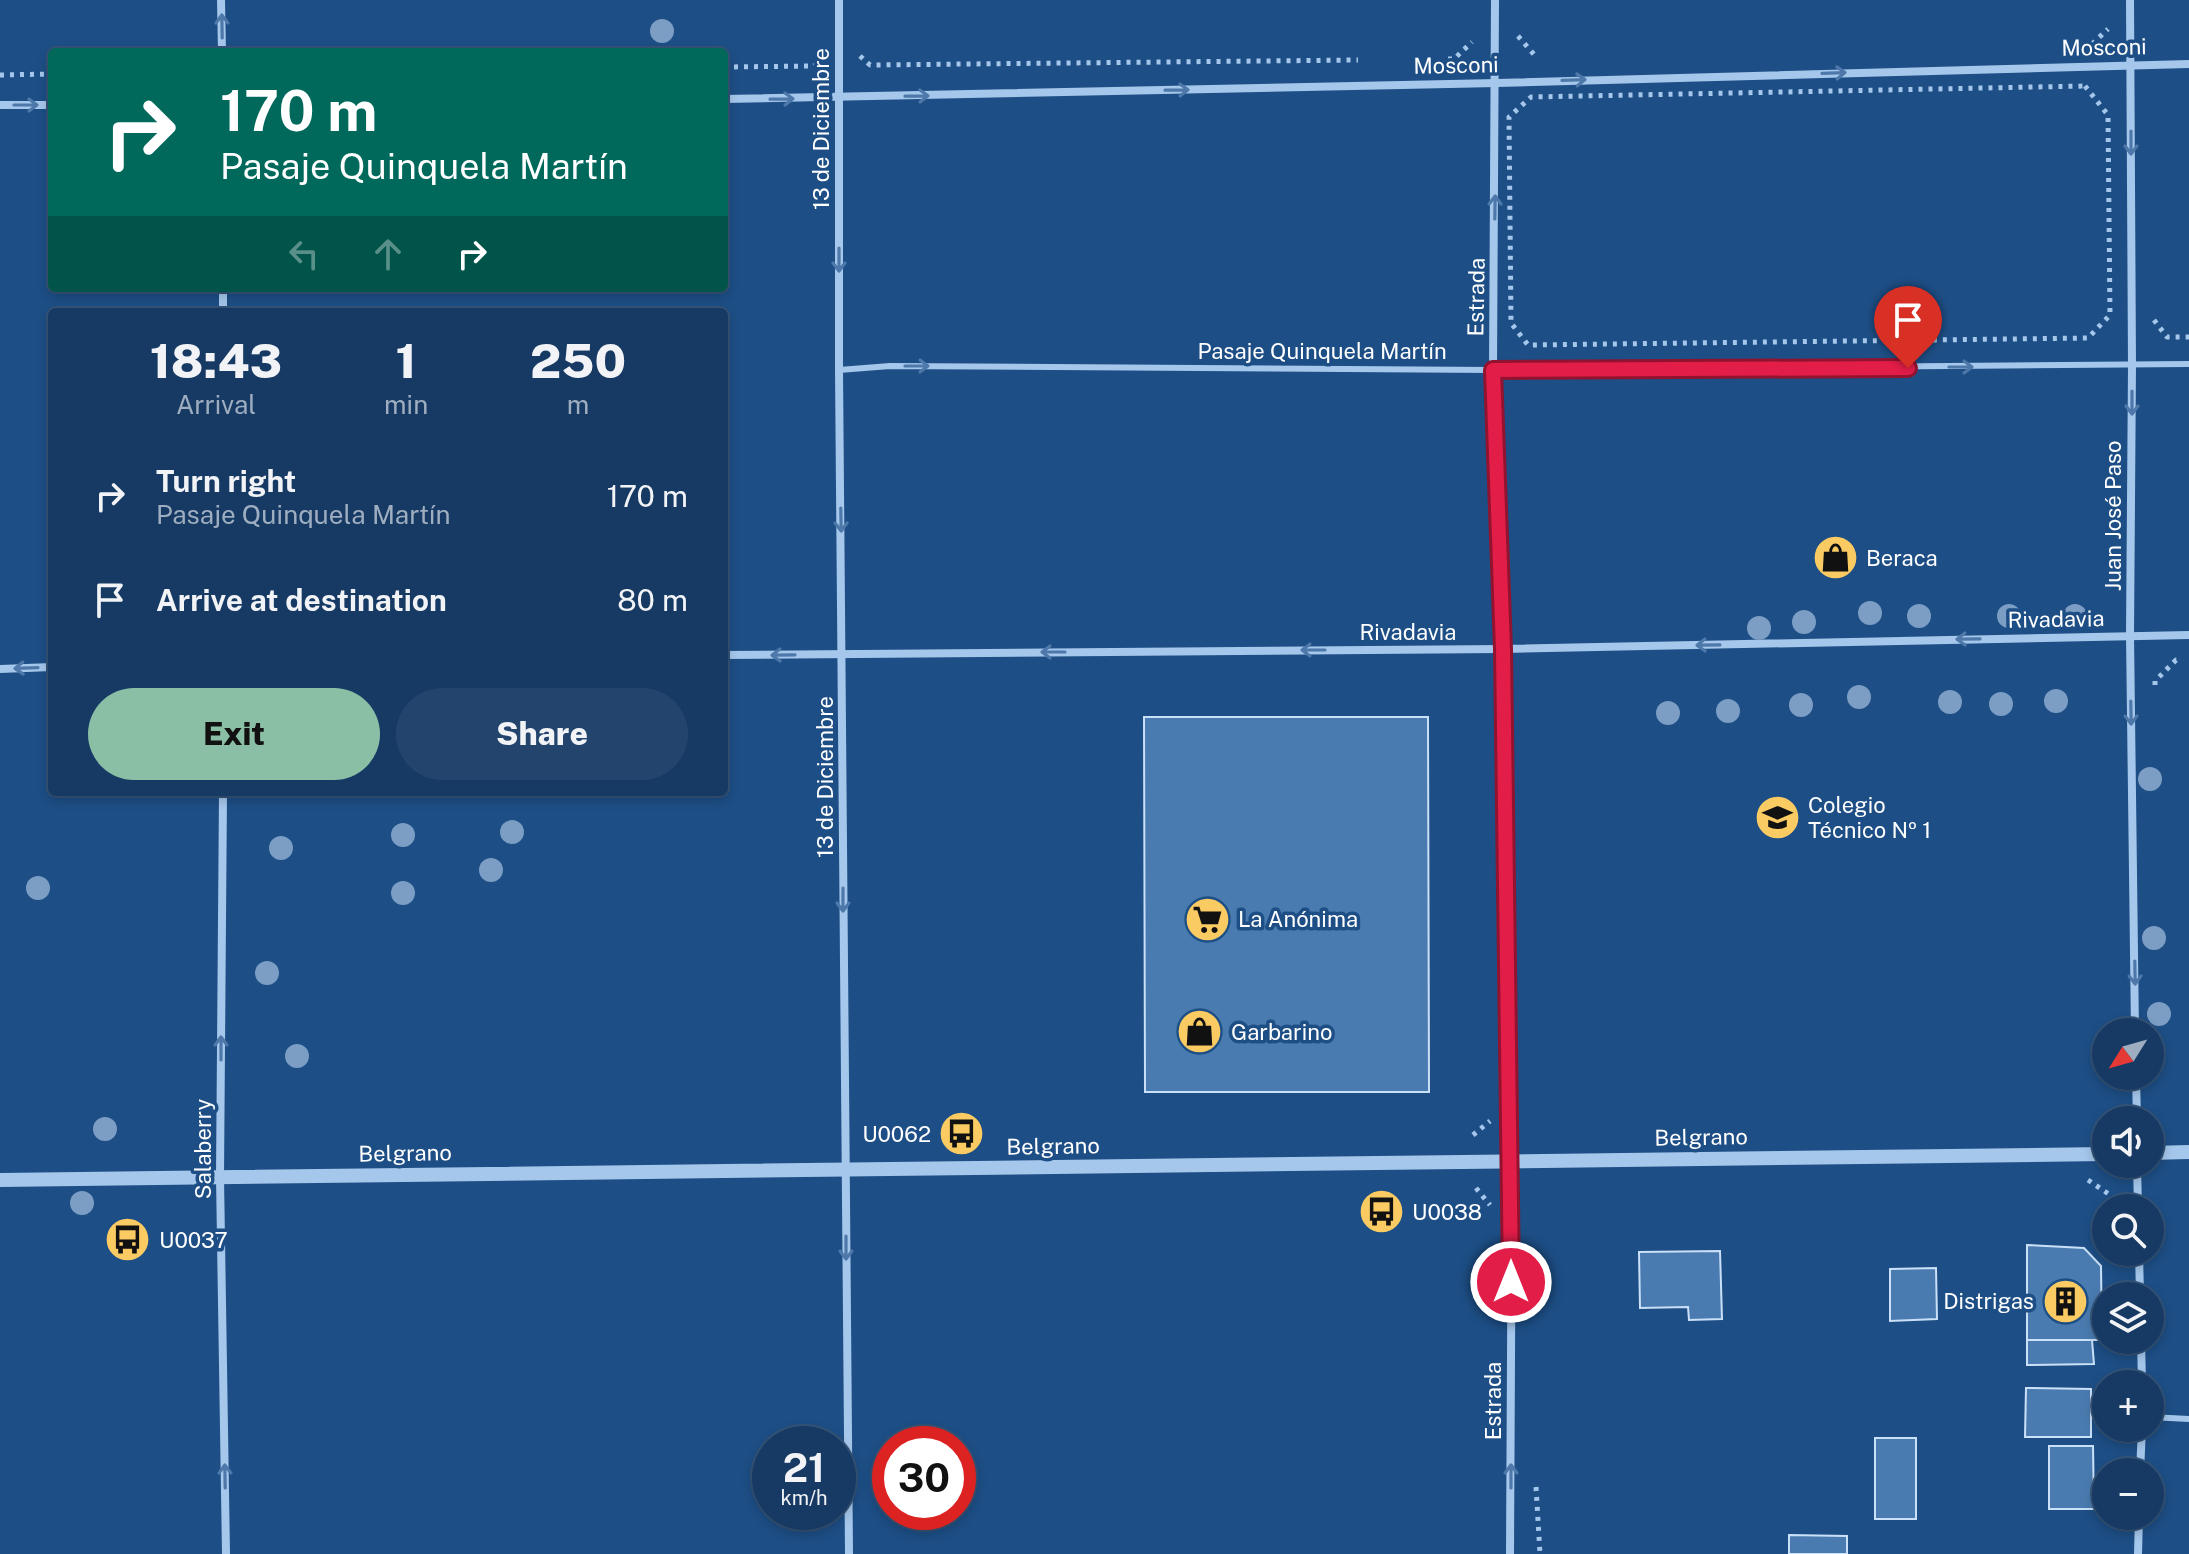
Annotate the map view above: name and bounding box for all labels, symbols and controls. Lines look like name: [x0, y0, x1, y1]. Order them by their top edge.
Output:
one-way arrow: [214, 13, 230, 40]
street label: Mosconi: [2061, 33, 2147, 61]
street label: 13 de Diciembre: [808, 48, 834, 210]
street label: Mosconi: [1413, 51, 1499, 79]
one-way arrow: [1820, 65, 1847, 81]
one-way arrow: [1560, 73, 1587, 88]
text: 170 m: [220, 78, 377, 144]
icon: right: [88, 80, 192, 184]
one-way arrow: [1163, 82, 1190, 98]
one-way arrow: [903, 88, 930, 104]
one-way arrow: [768, 91, 795, 106]
one-way arrow: [12, 97, 39, 113]
one-way arrow: [2123, 129, 2139, 156]
text: Pasaje Quinquela Martín: [220, 145, 628, 187]
one-way arrow: [1487, 194, 1503, 221]
icon: left: [282, 232, 326, 276]
icon: ahead: [366, 232, 410, 276]
icon: right: [450, 232, 494, 276]
one-way arrow: [831, 246, 847, 273]
street label: Estrada: [1462, 258, 1490, 336]
pin: [1874, 286, 1942, 368]
icon: arrive: [1886, 298, 1930, 342]
text: 18:43: [150, 332, 282, 389]
text: 1: [396, 332, 417, 389]
text: 250: [530, 332, 626, 389]
street label: Pasaje Quinquela Martín: [1197, 338, 1447, 364]
one-way arrow: [903, 358, 930, 374]
one-way arrow: [1947, 359, 1974, 375]
text: Arrival: [176, 389, 256, 420]
text: min: [384, 389, 428, 420]
text: m: [567, 389, 589, 420]
one-way arrow: [2124, 389, 2139, 416]
street label: Juan José Paso: [2100, 441, 2126, 591]
text: Turn right: [156, 463, 296, 499]
icon: right: [88, 474, 132, 518]
text: 170 m: [607, 478, 688, 514]
text: Pasaje Quinquela Martín: [156, 499, 451, 530]
one-way arrow: [833, 506, 848, 533]
shop icon: Beraca: [1811, 534, 1859, 582]
place label: Beraca: [1866, 545, 1938, 571]
icon: arrive: [88, 578, 132, 622]
text: Arrive at destination: [156, 582, 447, 618]
text: 80 m: [617, 582, 688, 618]
street label: Rivadavia: [2007, 605, 2105, 633]
street label: Rivadavia: [1360, 619, 1456, 645]
one-way arrow: [1955, 631, 1982, 647]
one-way arrow: [1695, 637, 1722, 652]
one-way arrow: [1300, 643, 1327, 658]
one-way arrow: [1040, 645, 1067, 660]
one-way arrow: [770, 647, 797, 663]
one-way arrow: [13, 660, 40, 675]
button: Exit: [88, 688, 380, 780]
button: Share: [396, 688, 688, 780]
street label: 13 de Diciembre: [812, 696, 838, 858]
one-way arrow: [2123, 699, 2139, 726]
place label: Colegio Técnico Nº 1: [1808, 792, 1931, 843]
school or university icon: Colegio Técnico Nº 1: [1753, 794, 1801, 842]
one-way arrow: [835, 886, 851, 913]
supermarket icon: La Anónima: [1183, 895, 1231, 943]
place label: La Anónima: [1238, 906, 1358, 932]
one-way arrow: [2127, 959, 2142, 986]
shop icon: Garbarino: [1176, 1008, 1224, 1056]
north arrow: [2092, 1018, 2164, 1090]
map controls: [2092, 1018, 2164, 1530]
place label: Garbarino: [1231, 1019, 1332, 1045]
one-way arrow: [213, 1035, 229, 1062]
street label: Salaberry: [190, 1099, 216, 1199]
button: sound: [2092, 1106, 2164, 1178]
bus stop icon: U0062: [938, 1110, 986, 1158]
place label: U0062: [862, 1121, 931, 1147]
street label: Belgrano: [1654, 1123, 1748, 1151]
street label: Belgrano: [1006, 1132, 1100, 1160]
street label: Belgrano: [358, 1139, 452, 1167]
bus stop icon: U0038: [1357, 1188, 1405, 1236]
button: search: [2092, 1194, 2164, 1266]
place label: U0038: [1412, 1199, 1482, 1225]
bus stop icon: U0037: [104, 1216, 152, 1264]
place label: U0037: [159, 1227, 228, 1253]
one-way arrow: [838, 1234, 854, 1261]
position arrow: [1469, 1240, 1553, 1324]
building icon: Distrigas: [2041, 1277, 2089, 1325]
button: layers: [2092, 1282, 2164, 1354]
place label: Distrigas: [1943, 1288, 2034, 1314]
street label: Estrada: [1480, 1362, 1506, 1440]
button: +: [2092, 1370, 2164, 1442]
speed limit sign: 30: [872, 1426, 976, 1530]
text: 21: [783, 1444, 825, 1491]
button: −: [2092, 1458, 2164, 1530]
one-way arrow: [217, 1463, 233, 1490]
one-way arrow: [1503, 1463, 1519, 1490]
text: km/h: [780, 1486, 828, 1510]

